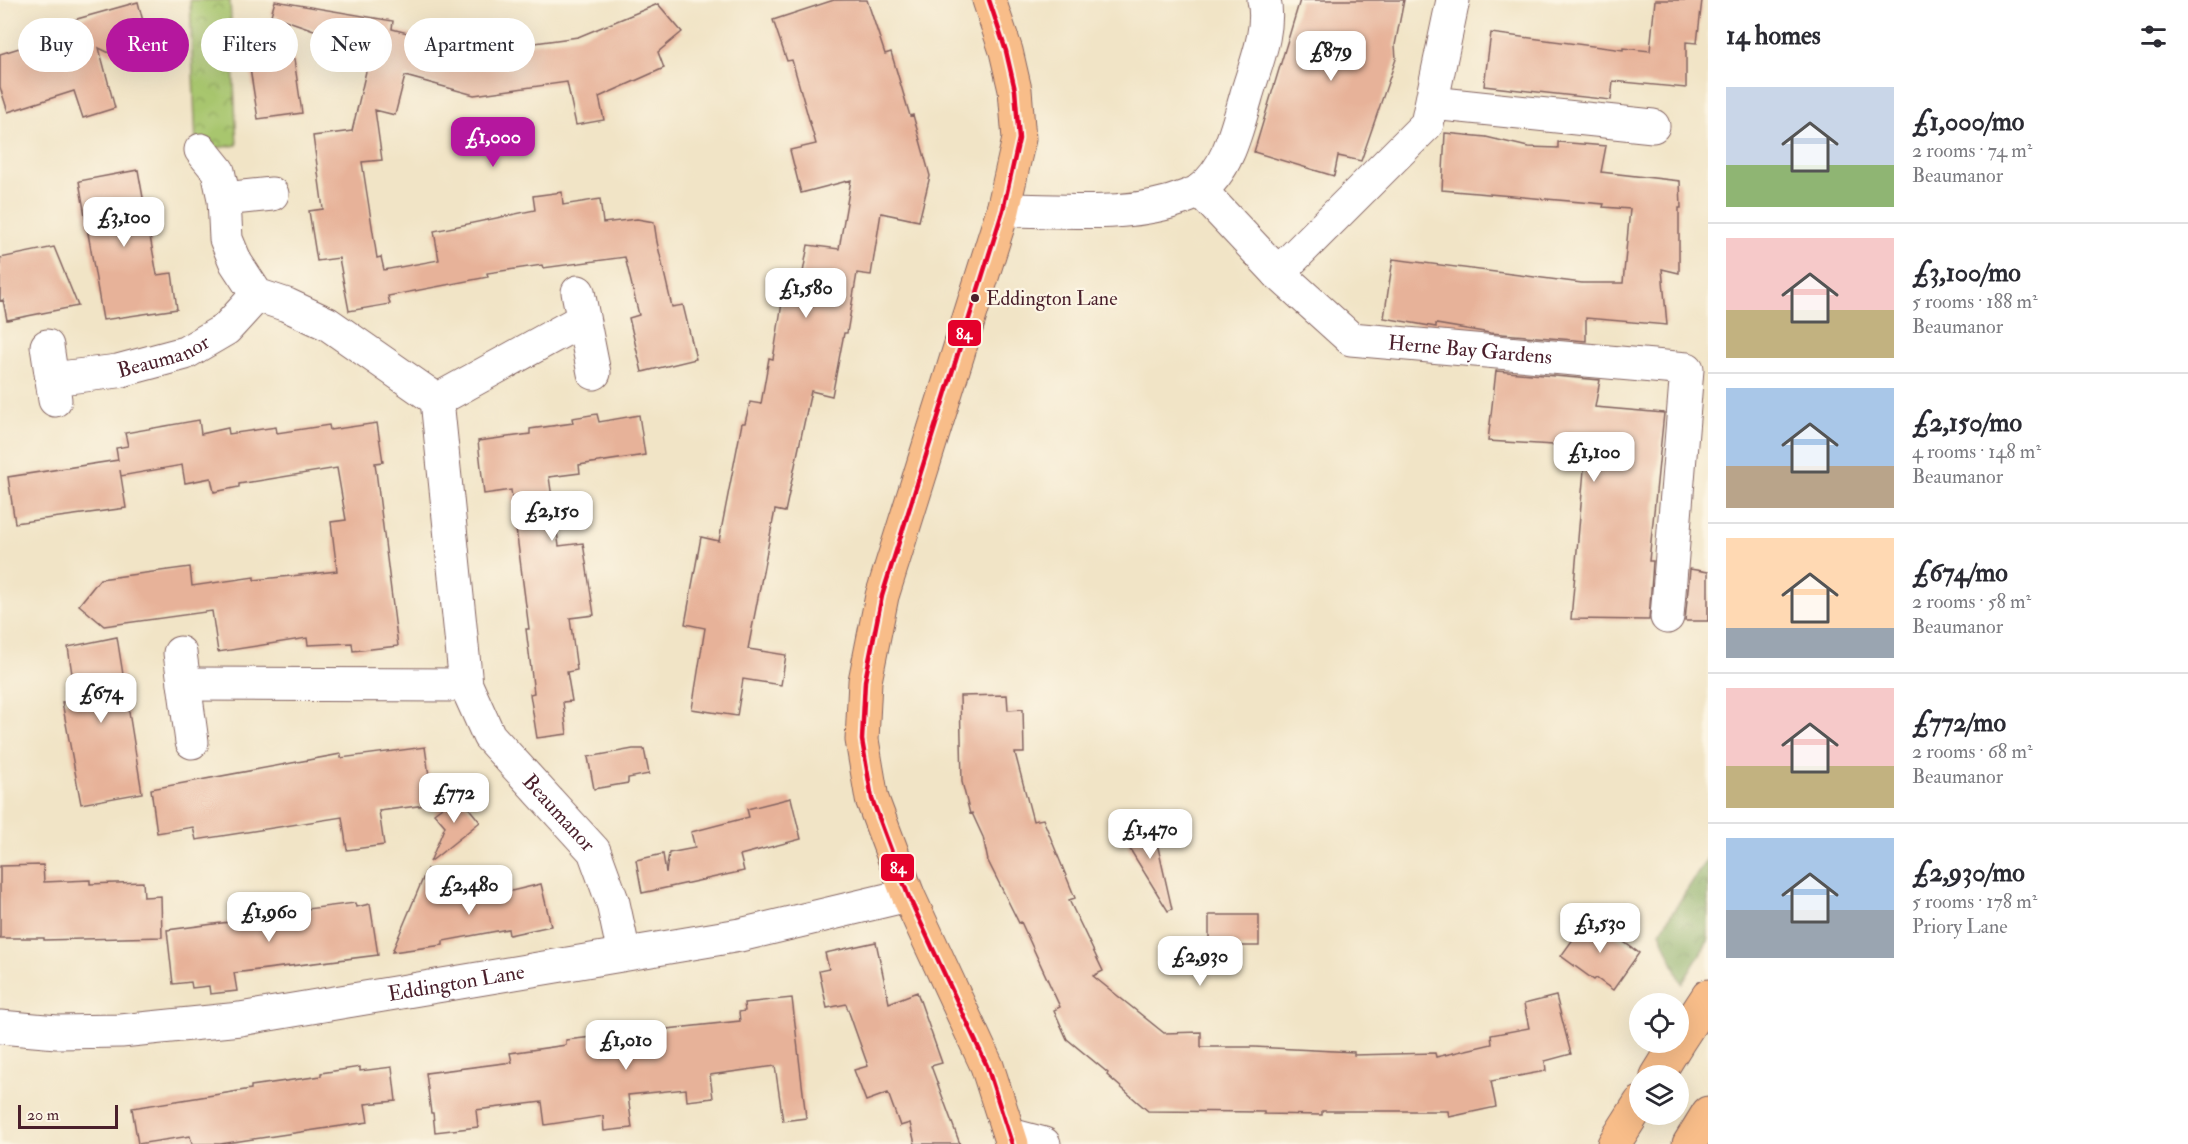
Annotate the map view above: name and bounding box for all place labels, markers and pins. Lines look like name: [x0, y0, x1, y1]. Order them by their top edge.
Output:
pin: £879: [1295, 31, 1367, 82]
pin: £1,000: [444, 117, 542, 168]
pin: £3,100: [75, 197, 173, 248]
pin: £1,580: [757, 268, 855, 319]
place label: Eddington Lane: [986, 286, 1118, 311]
marker: Eddington Lane: [969, 292, 981, 304]
pin: £1,100: [1545, 432, 1643, 483]
pin: £2,150: [503, 491, 601, 542]
pin: £674: [65, 673, 137, 724]
pin: £772: [418, 773, 490, 824]
pin: £1,470: [1101, 809, 1199, 860]
pin: £2,480: [420, 865, 518, 916]
pin: £1,960: [220, 892, 318, 943]
pin: £1,530: [1551, 903, 1649, 954]
pin: £2,930: [1151, 936, 1249, 987]
pin: £1,010: [577, 1020, 675, 1071]

